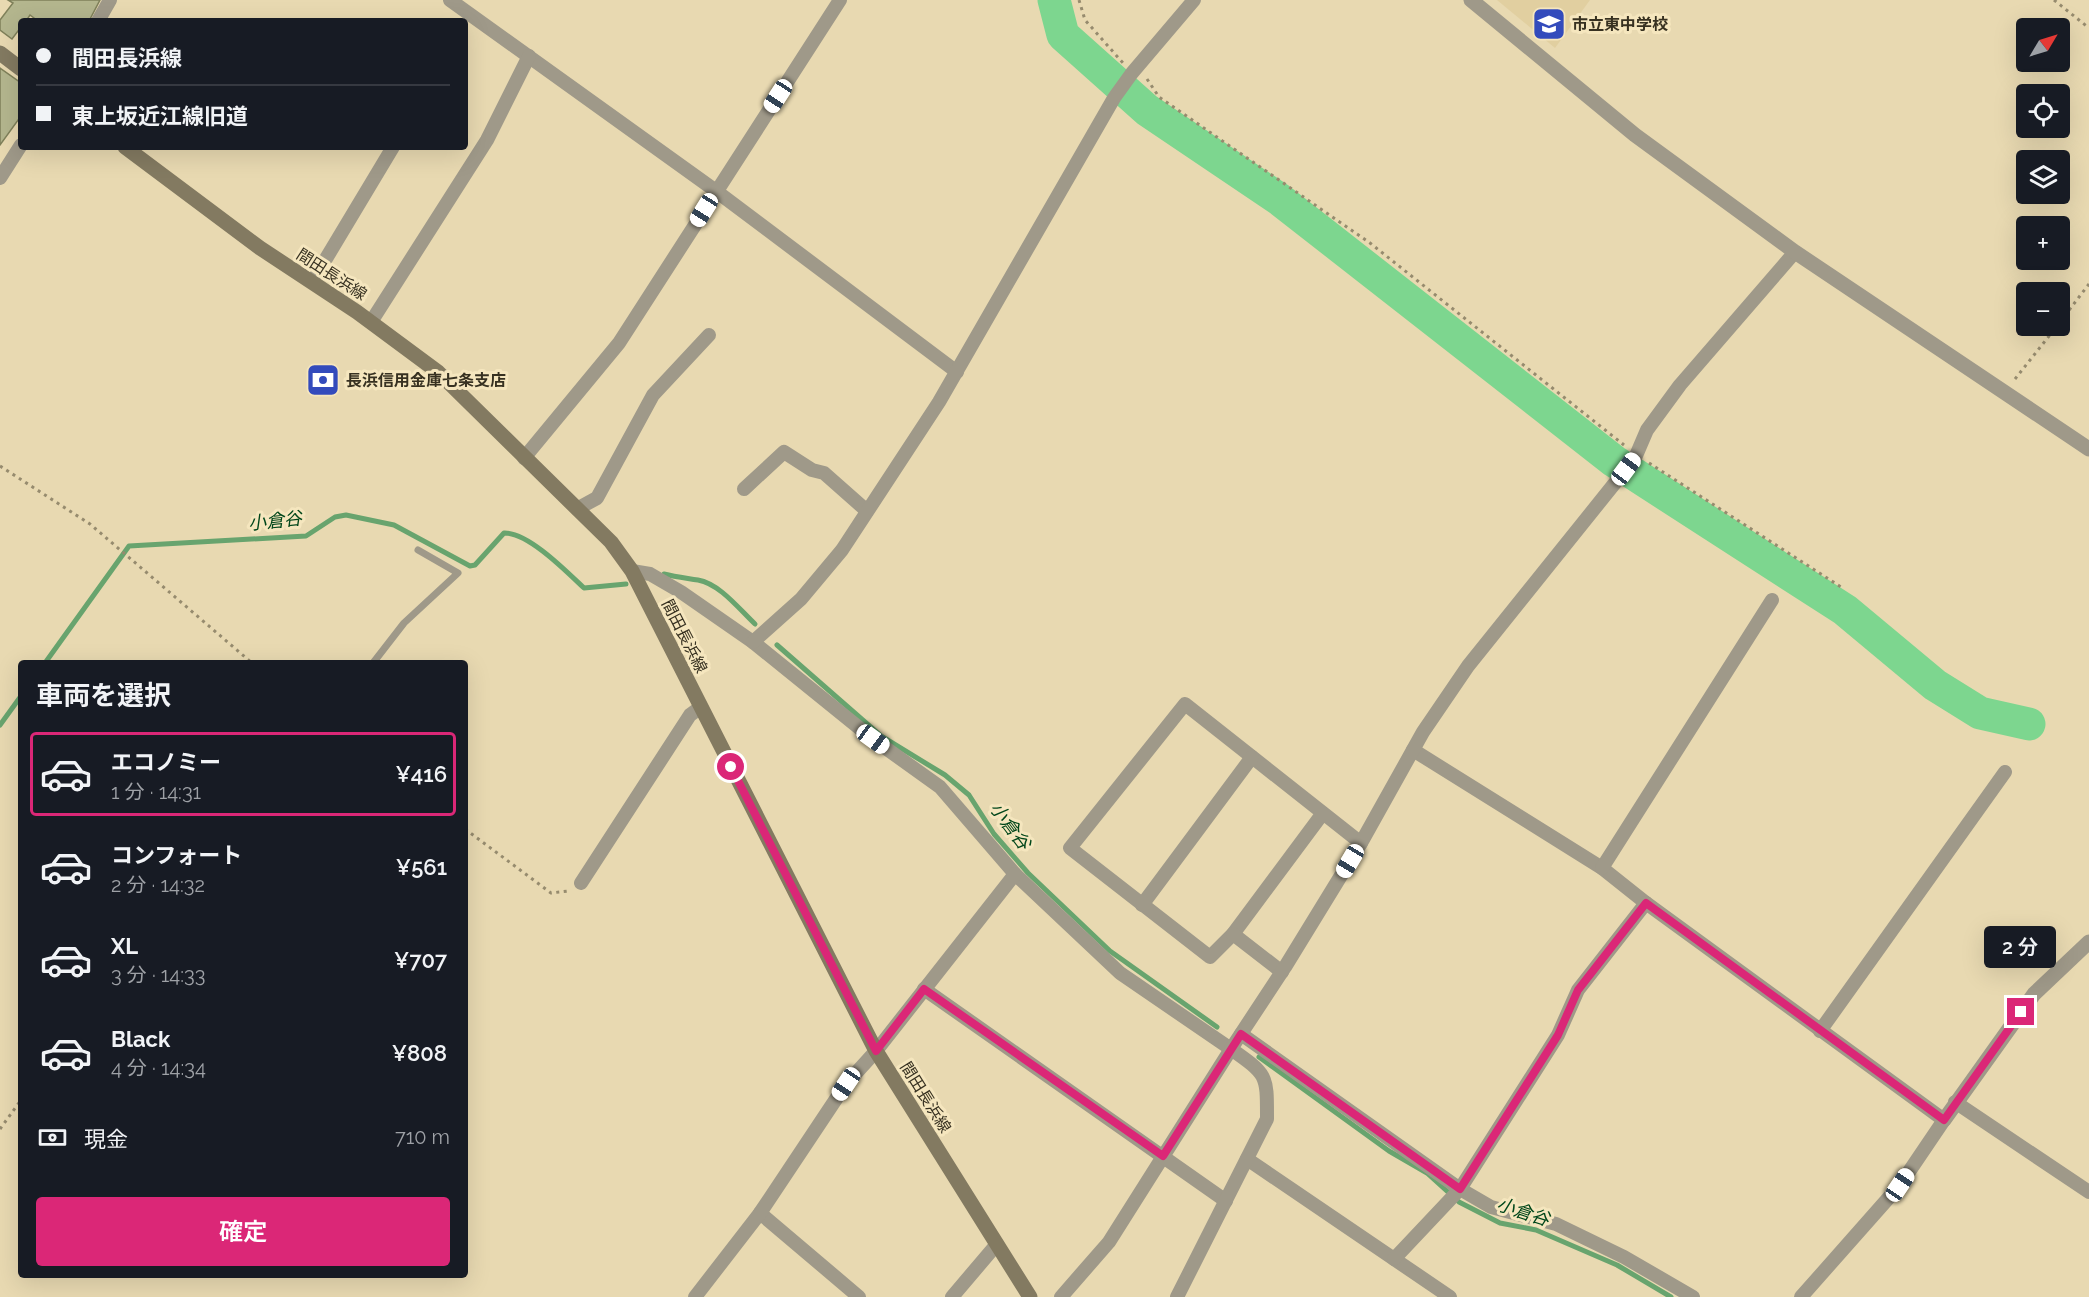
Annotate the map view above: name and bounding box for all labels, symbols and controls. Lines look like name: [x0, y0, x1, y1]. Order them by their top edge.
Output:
school or university icon: 市立東中学校: [1531, 6, 1567, 42]
place label: 市立東中学校: [1572, 15, 1668, 34]
north arrow: [2016, 18, 2070, 72]
map controls: [2016, 18, 2070, 336]
text: 間田長浜線: [72, 45, 182, 71]
car: [761, 76, 795, 116]
button: locate: [2016, 84, 2070, 138]
text: 東上坂近江線旧道: [72, 103, 248, 129]
button: layers: [2016, 150, 2070, 204]
car: [687, 190, 721, 230]
button: +: [2016, 216, 2070, 270]
street label: 間田長浜線: [293, 245, 370, 304]
button: −: [2016, 282, 2070, 336]
bank icon: 長浜信用金庫七条支店: [305, 362, 341, 398]
place label: 長浜信用金庫七条支店: [346, 371, 506, 390]
car: [1608, 449, 1644, 489]
water label: 小倉谷: [247, 507, 305, 534]
street label: 間田長浜線: [658, 596, 711, 676]
text: 車両を選択: [36, 680, 171, 711]
car: [853, 721, 893, 757]
icon: car: [39, 747, 93, 801]
text: エコノミー: [111, 749, 221, 775]
route start: [717, 753, 744, 780]
text: ¥416: [395, 761, 447, 787]
text: 1 分 · 14:31: [111, 780, 201, 804]
water label: 小倉谷: [986, 798, 1036, 855]
icon: car: [39, 840, 93, 894]
car: [1333, 841, 1367, 881]
text: コンフォート: [111, 842, 242, 868]
text: ¥561: [396, 854, 447, 880]
text: 2 分 · 14:32: [111, 873, 205, 897]
callout: 2 分: [1985, 925, 2057, 967]
icon: car: [39, 933, 93, 987]
text: XL: [111, 933, 138, 959]
text: 2 分: [2002, 935, 2038, 959]
text: ¥707: [394, 947, 447, 973]
text: 3 分 · 14:33: [111, 963, 205, 987]
route end: [2007, 998, 2034, 1025]
icon: car: [39, 1026, 93, 1080]
text: Black: [111, 1026, 170, 1052]
text: ¥808: [392, 1040, 447, 1066]
text: 4 分 · 14:34: [111, 1056, 206, 1080]
street label: 間田長浜線: [896, 1058, 955, 1136]
car: [828, 1064, 864, 1104]
icon: cash: [36, 1121, 69, 1154]
text: 710 m: [395, 1125, 450, 1149]
text: 現金: [84, 1126, 128, 1152]
car: [1882, 1165, 1918, 1205]
water label: 小倉谷: [1494, 1193, 1554, 1230]
button: 確定: [36, 1197, 450, 1266]

